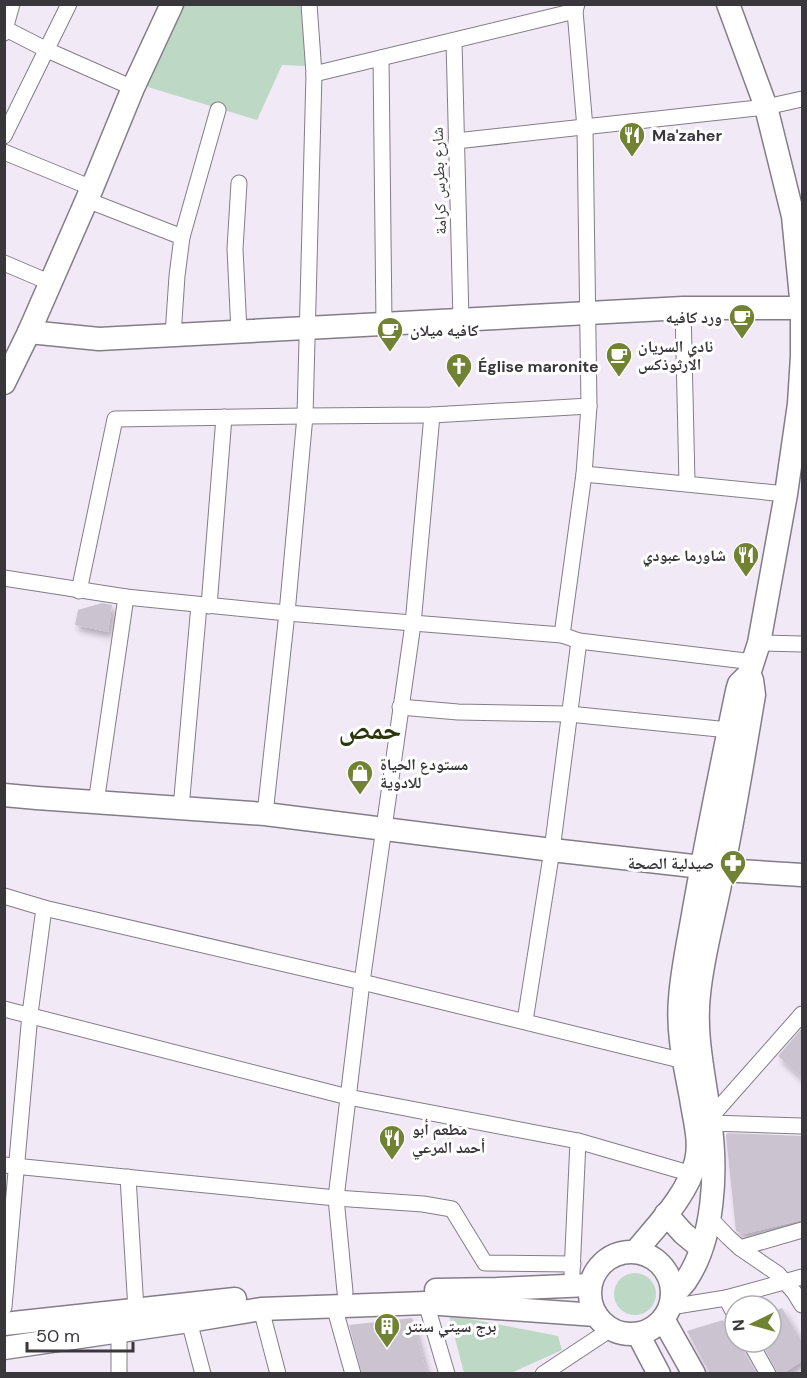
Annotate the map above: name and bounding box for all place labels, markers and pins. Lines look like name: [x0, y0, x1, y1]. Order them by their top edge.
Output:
restaurant icon: Ma'zaher: [617, 120, 647, 158]
place label: Ma'zaher: [652, 125, 722, 146]
cafe icon: ورد كافيه: [727, 302, 757, 340]
place label: ورد كافيه: [666, 307, 722, 328]
cafe icon: كافيه ميلان: [375, 315, 405, 353]
place label: كافيه ميلان: [410, 320, 479, 341]
place label: نادي السريان الارثوذكس: [638, 336, 713, 375]
cafe icon: نادي السريان الارثوذكس: [604, 340, 634, 378]
church icon: Église maronite: [444, 351, 474, 389]
place label: Église maronite: [478, 356, 599, 377]
restaurant icon: شاورما عبودي: [731, 540, 761, 578]
place label: شاورما عبودي: [642, 545, 726, 567]
place label: مستودع الحياة للادوية: [380, 754, 468, 793]
shop icon: مستودع الحياة للادوية: [345, 758, 375, 796]
pharmacy icon: صيدلية الصحة: [718, 848, 748, 886]
place label: صيدلية الصحة: [628, 853, 714, 874]
place label: مطعم أبو أحمد المرعي: [412, 1119, 485, 1159]
restaurant icon: مطعم أبو أحمد المرعي: [377, 1123, 407, 1161]
building icon: برج سيتي سنتر: [372, 1311, 402, 1349]
place label: برج سيتي سنتر: [405, 1316, 496, 1338]

